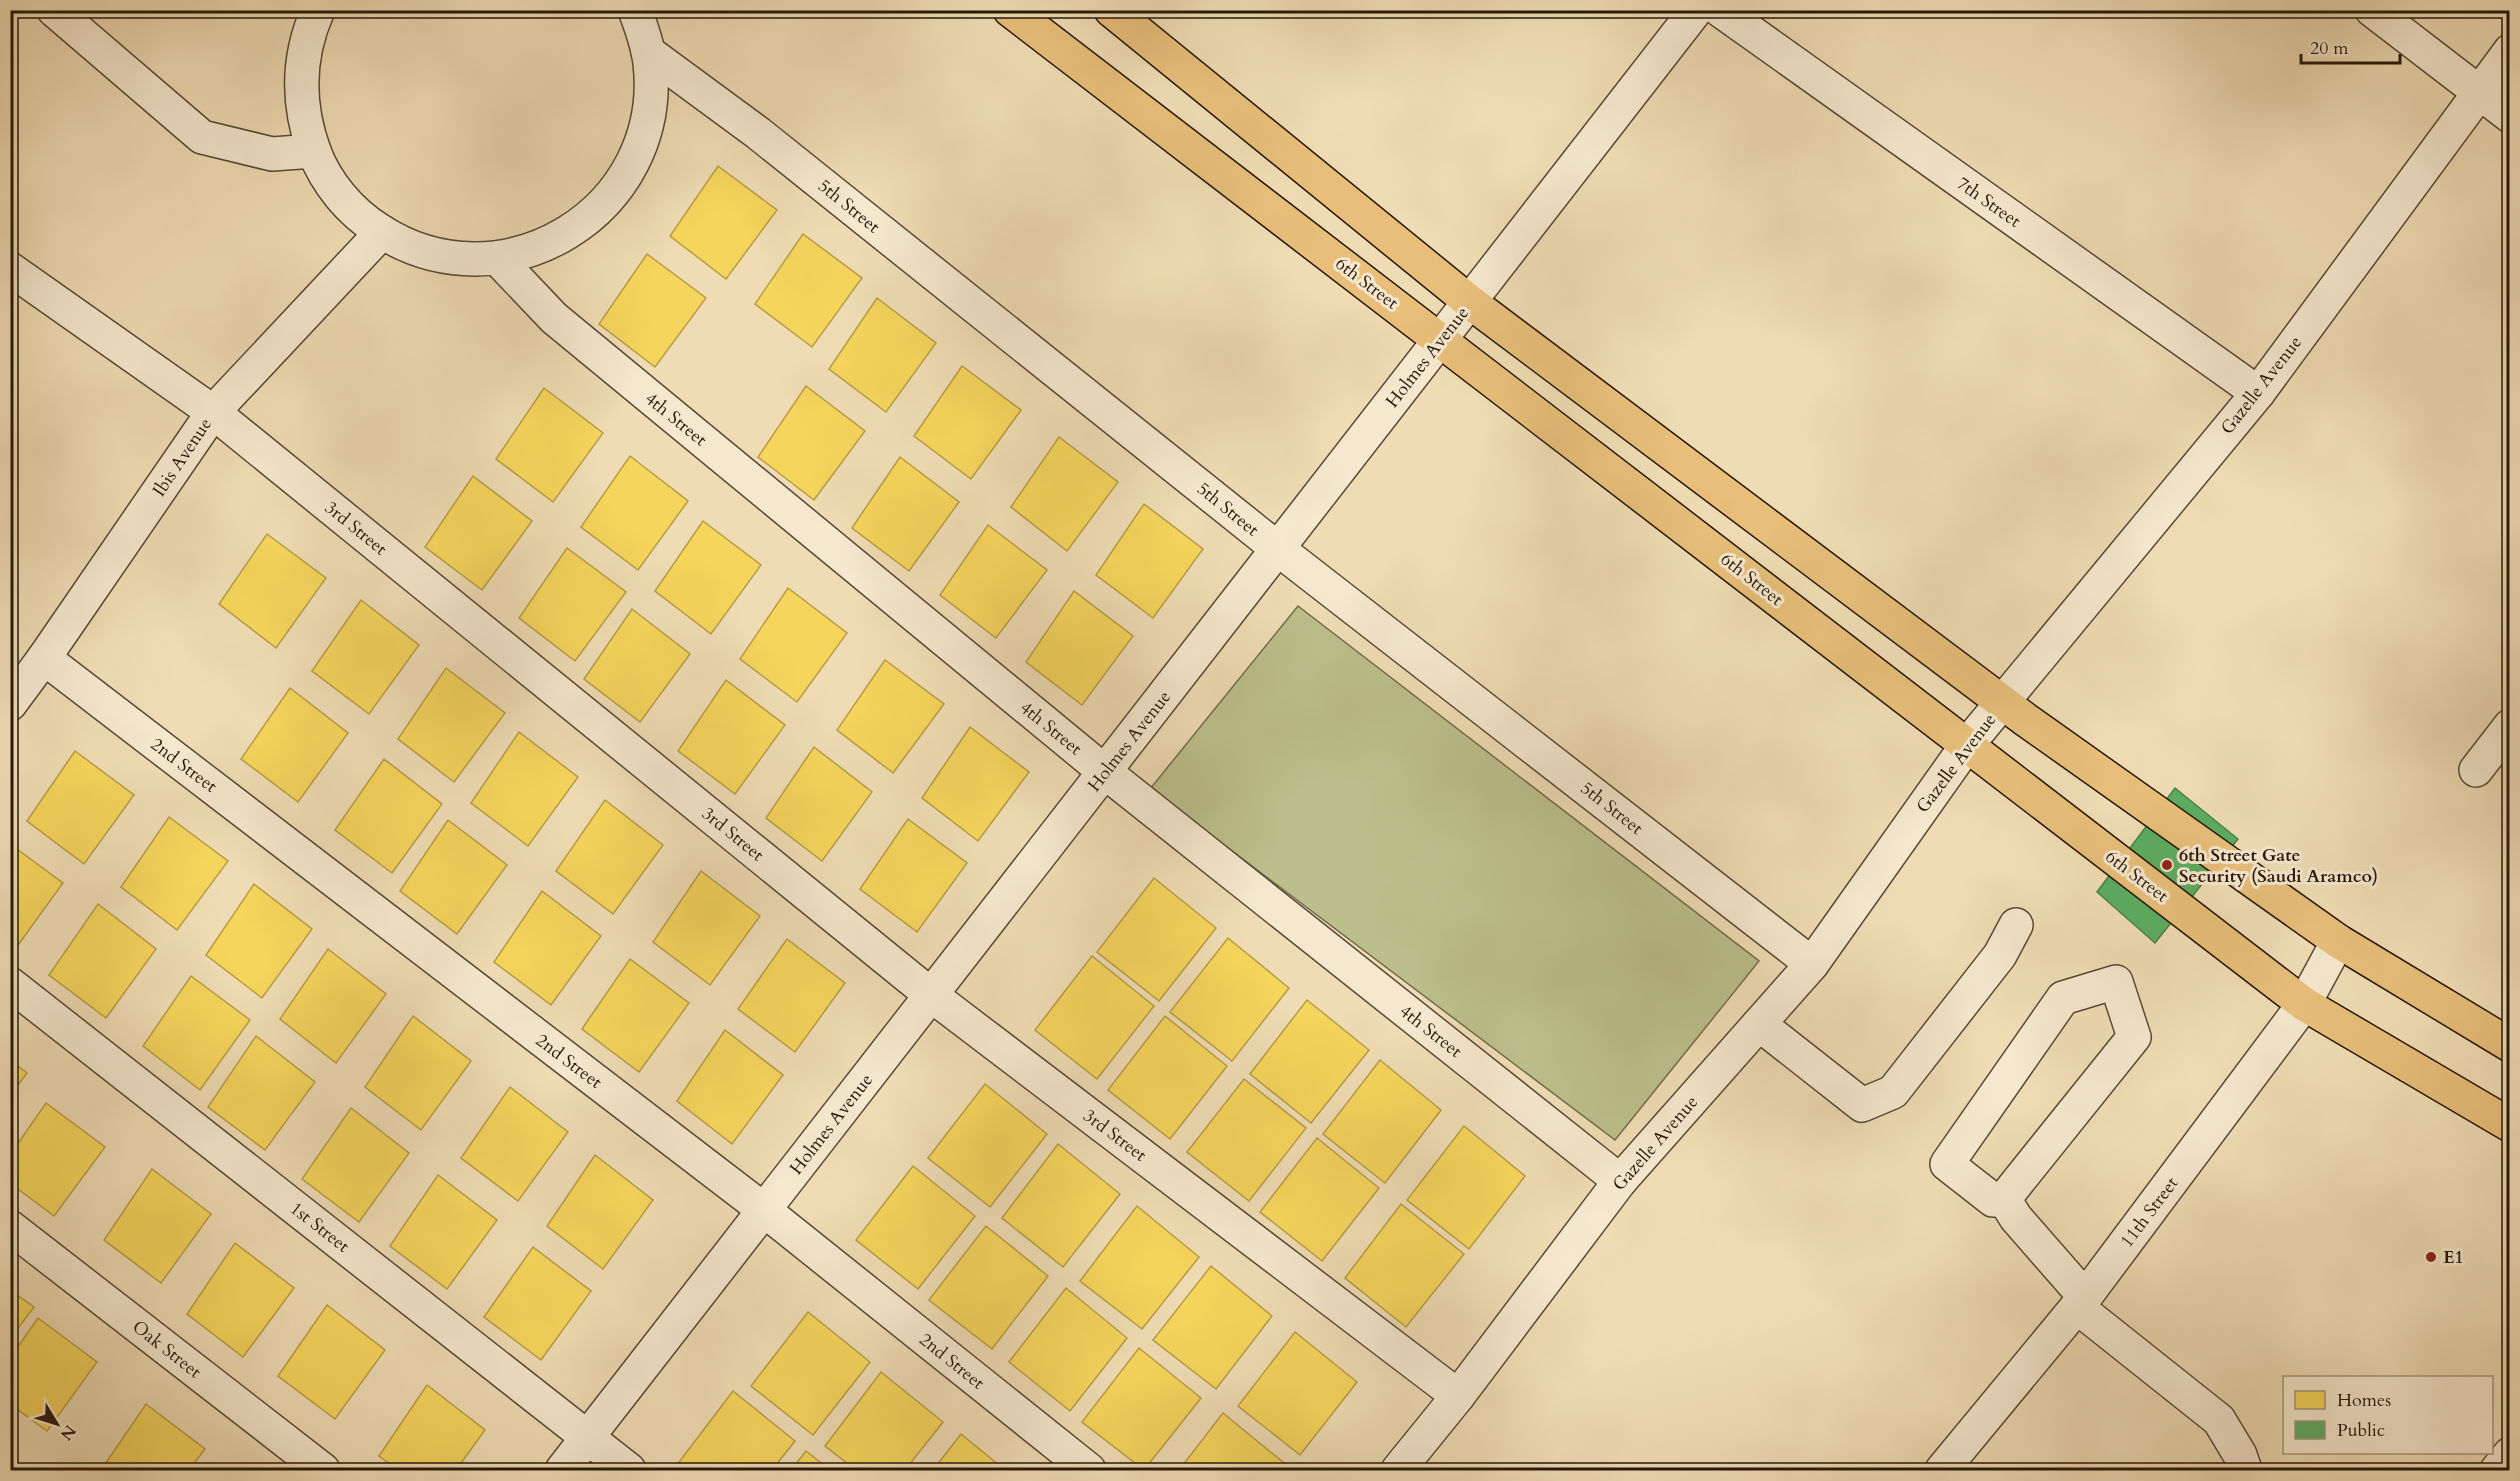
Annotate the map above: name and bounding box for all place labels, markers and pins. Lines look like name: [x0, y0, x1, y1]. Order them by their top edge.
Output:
place label: 6th Street Gate Security (Saudi Aramco): [2179, 843, 2378, 889]
marker: 6th Street Gate Security (Saudi Aramco): [2160, 858, 2174, 872]
place label: E1: [2443, 1245, 2464, 1270]
marker: E1: [2424, 1250, 2438, 1264]

